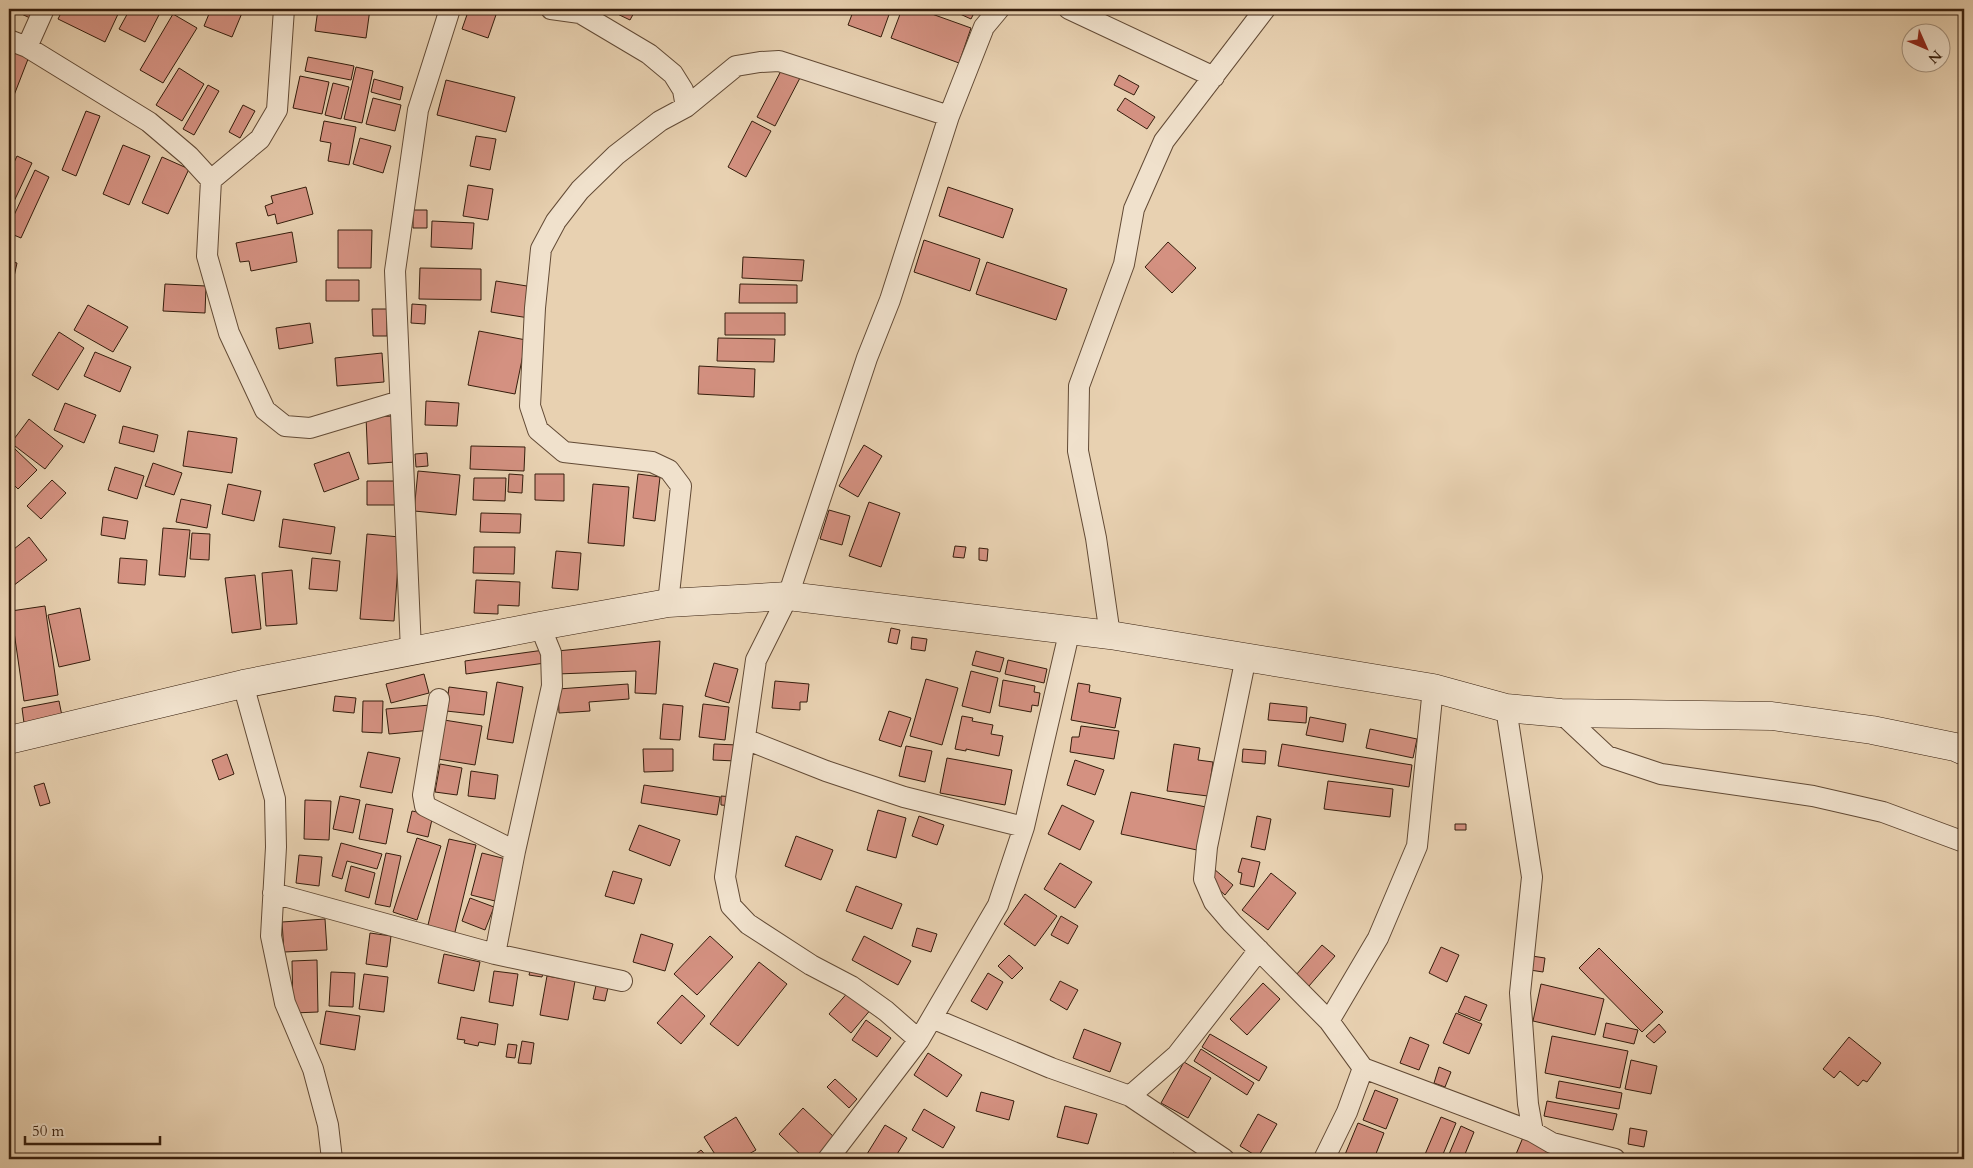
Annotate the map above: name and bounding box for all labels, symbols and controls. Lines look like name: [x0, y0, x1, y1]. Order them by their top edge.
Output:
north arrow: [1900, 22, 1950, 72]
text: N: [1924, 46, 1946, 68]
scale bar: [25, 1113, 160, 1145]
text: 50 m: [32, 1121, 64, 1141]

